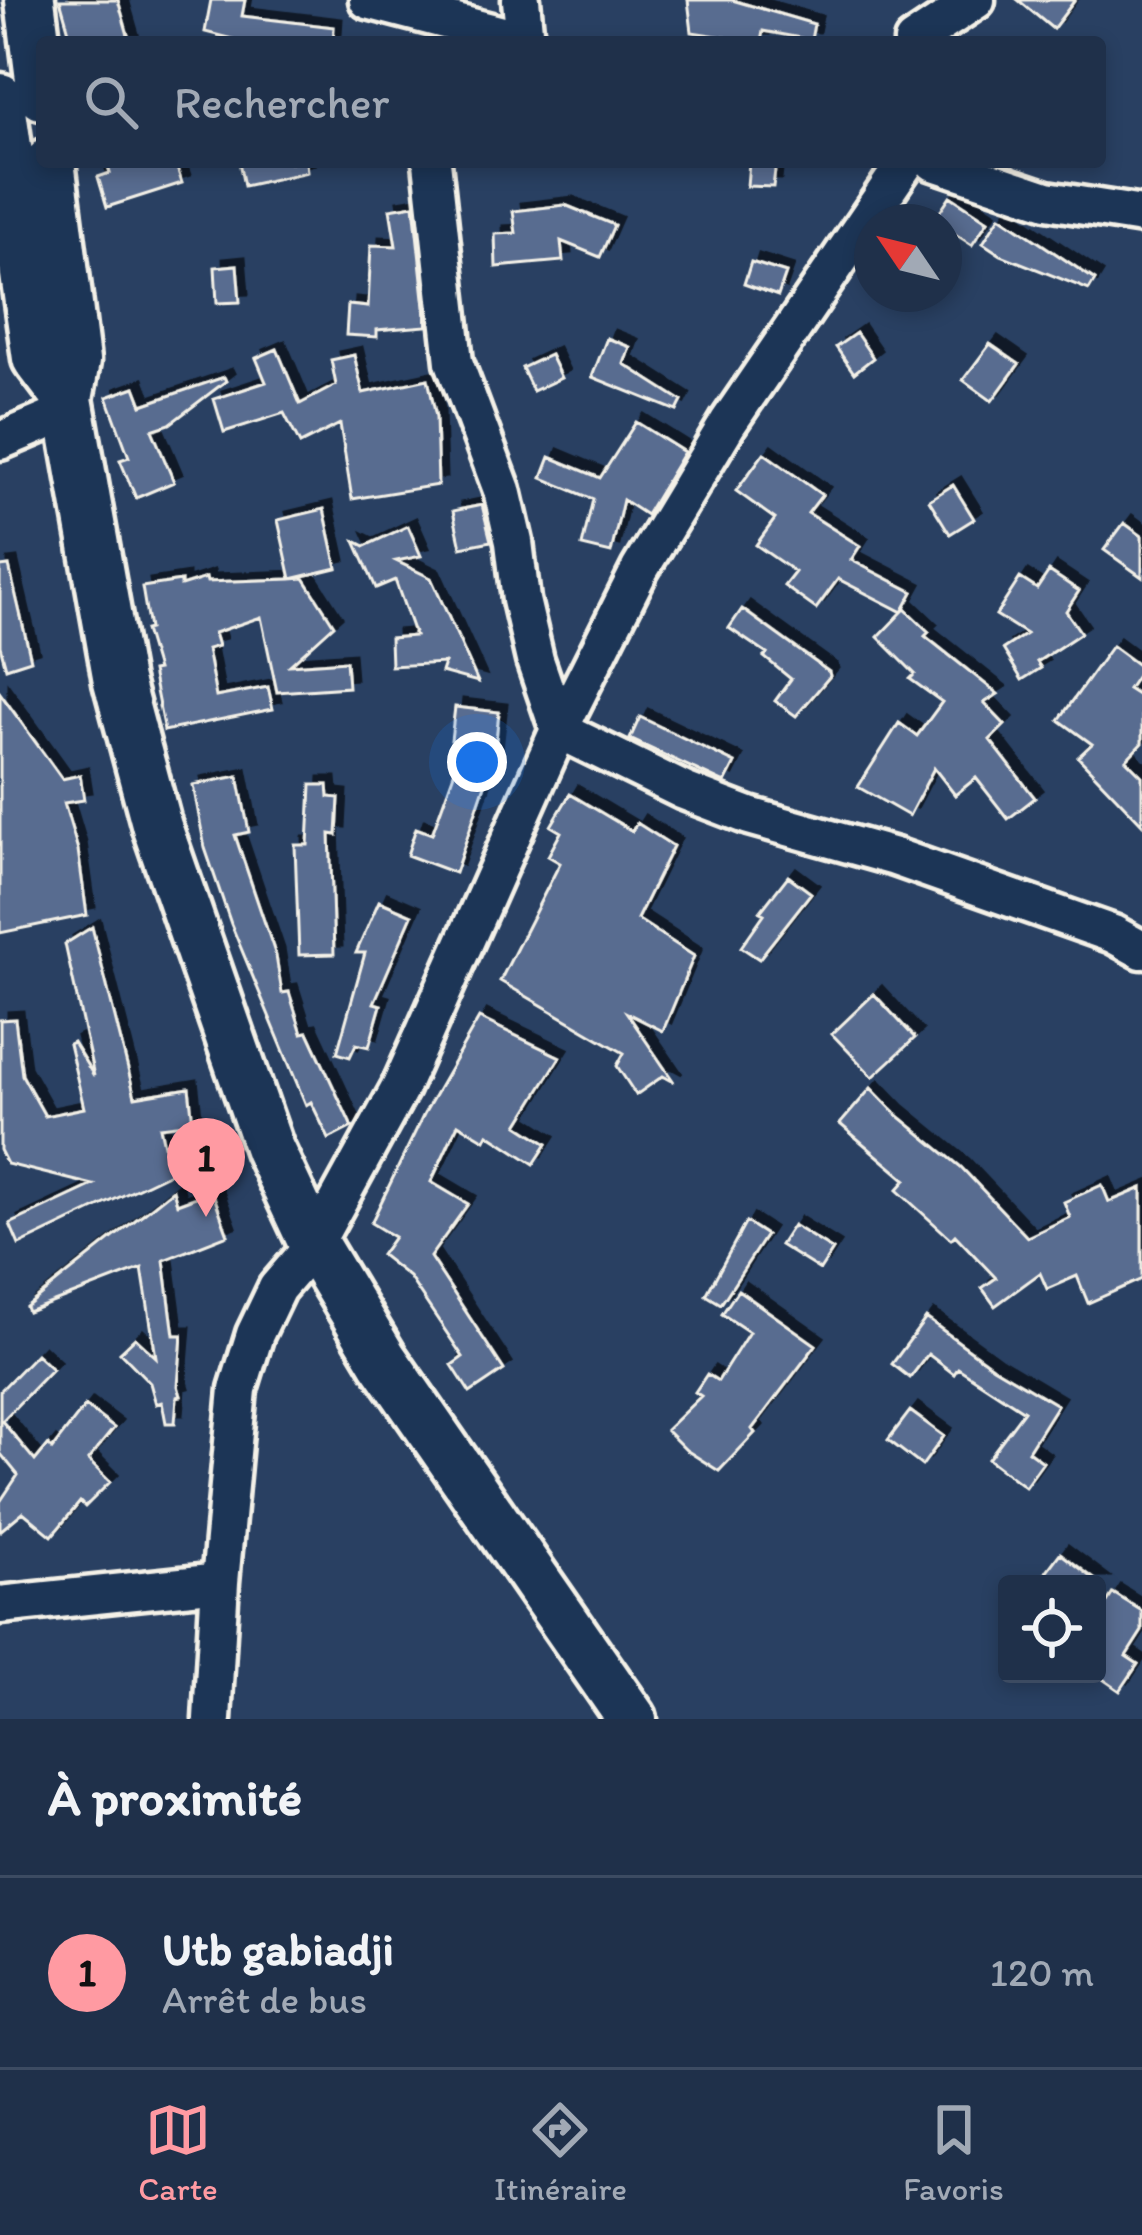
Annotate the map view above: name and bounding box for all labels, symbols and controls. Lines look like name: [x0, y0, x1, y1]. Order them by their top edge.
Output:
search box: [36, 36, 1106, 168]
icon: search: [78, 69, 144, 135]
text: Rechercher: [174, 75, 389, 129]
north arrow: [854, 204, 962, 312]
your location: [447, 732, 507, 792]
pin: 1: [167, 1118, 245, 1217]
map controls: [998, 1575, 1106, 1683]
button: locate: [998, 1575, 1106, 1683]
text: À proximité: [48, 1767, 302, 1828]
text: Utb gabiadji: [162, 1922, 394, 1976]
text: 1: [78, 1949, 96, 1996]
text: 120 m: [990, 1949, 1094, 1996]
text: Arrêt de bus: [162, 1976, 367, 2023]
tab: Carte: [138, 2097, 218, 2208]
tab: Itinéraire: [494, 2097, 627, 2208]
tab: Favoris: [903, 2097, 1004, 2208]

